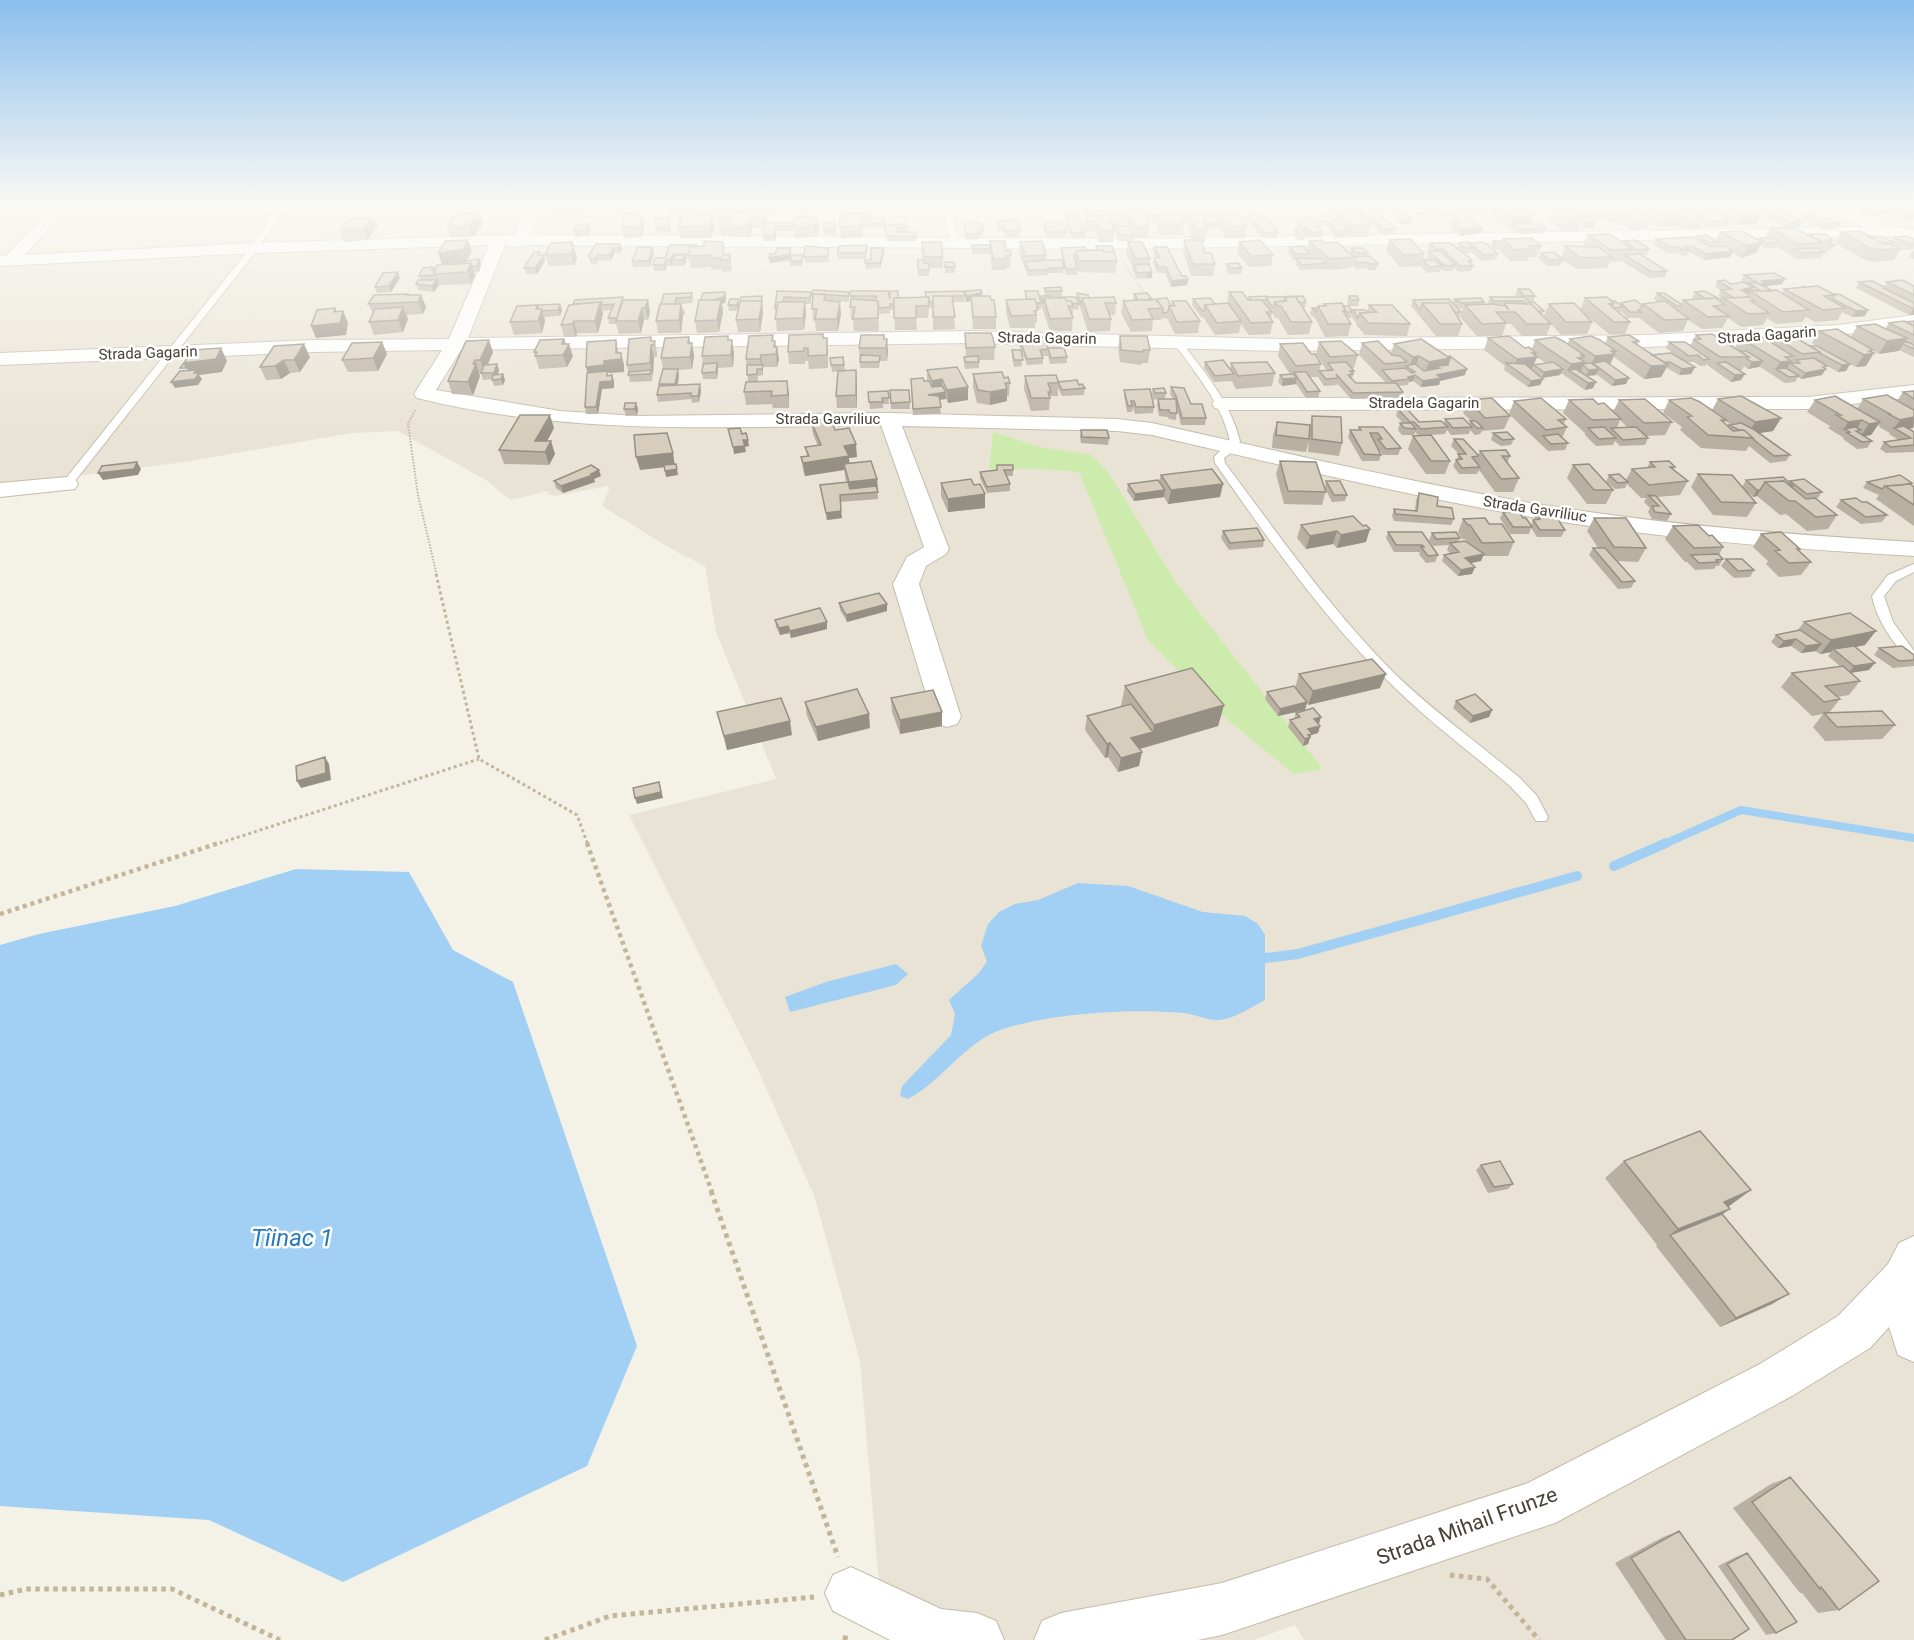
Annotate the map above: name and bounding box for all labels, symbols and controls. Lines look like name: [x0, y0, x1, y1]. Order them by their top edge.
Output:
street label: Strada Gagarin: [1717, 323, 1817, 347]
street label: Strada Gagarin: [997, 328, 1097, 348]
street label: Strada Gagarin: [98, 342, 198, 364]
street label: Stradela Gagarin: [1369, 394, 1479, 412]
street label: Strada Gavriliuc: [776, 410, 881, 428]
street label: Strada Gavriliuc: [1482, 492, 1588, 526]
water label: Tîinac 1: [251, 1224, 333, 1252]
street label: Strada Mihail Frunze: [1373, 1482, 1561, 1570]

